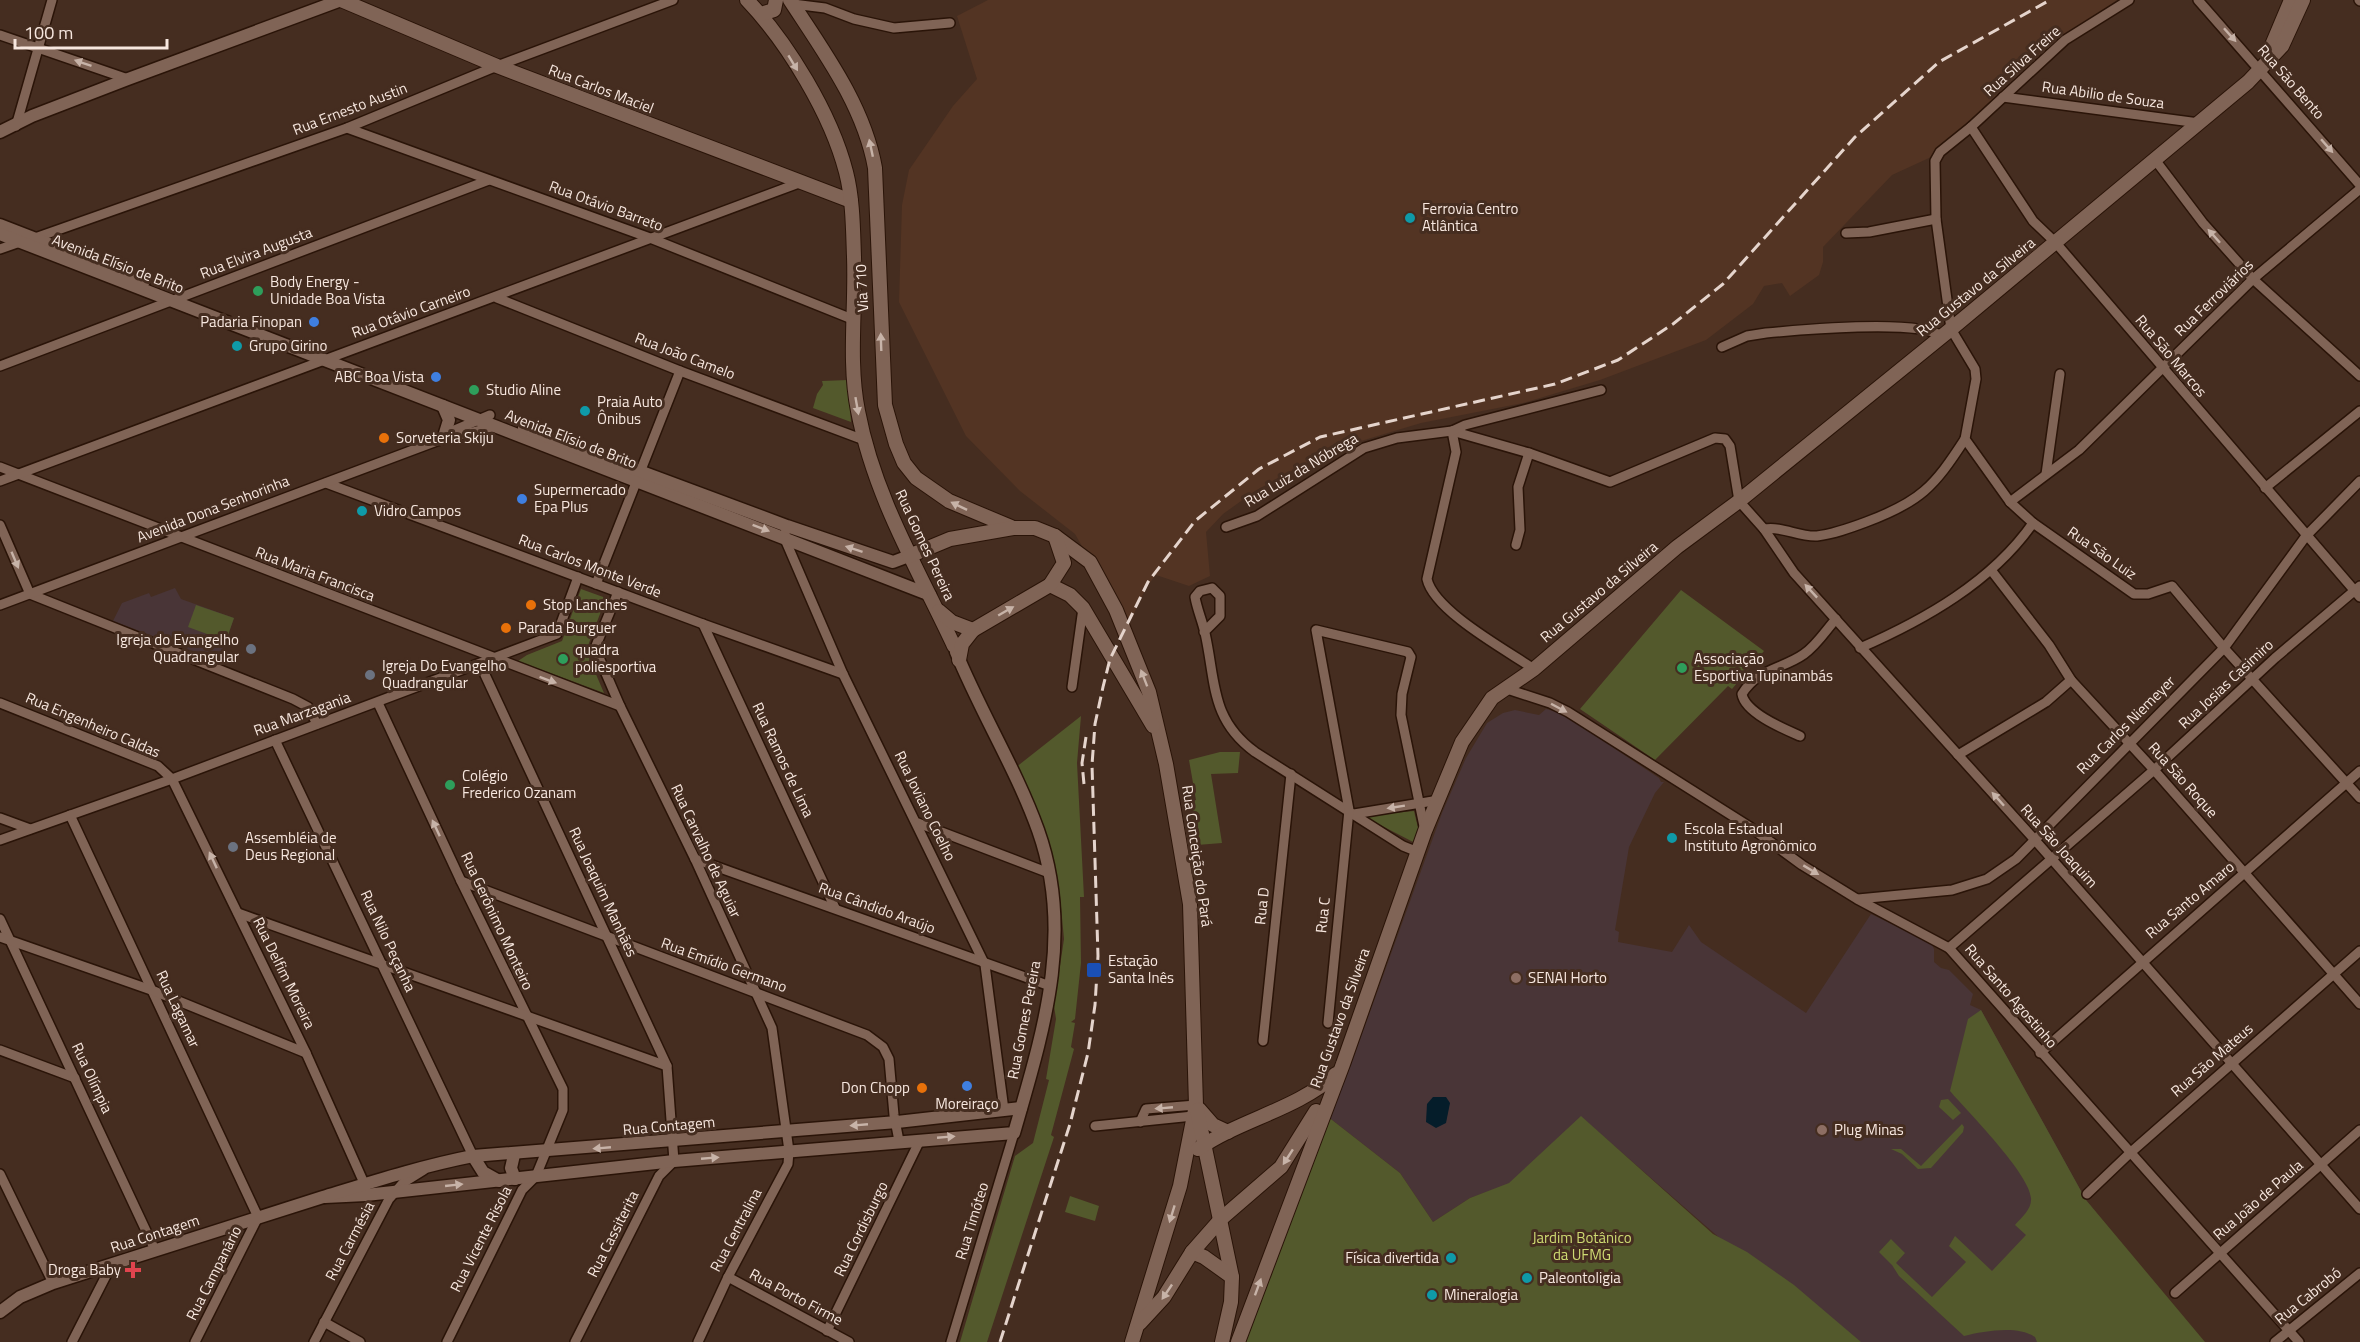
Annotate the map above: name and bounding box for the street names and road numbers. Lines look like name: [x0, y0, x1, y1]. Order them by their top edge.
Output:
street label: Rua Silva Freire: [1978, 20, 2065, 102]
street label: Rua São Bento: [2252, 39, 2331, 124]
street label: Rua Carlos Maciel: [545, 58, 657, 119]
street label: Rua Abilio de Souza: [2040, 75, 2166, 115]
street label: Rua Ernesto Austin: [289, 76, 410, 141]
street label: Rua Otávio Barreto: [546, 174, 667, 237]
street label: Rua Elvira Augusta: [196, 220, 316, 285]
street label: Avenida Elísio de Brito: [49, 228, 188, 299]
street label: Rua Gustavo da Silveira: [1911, 231, 2041, 342]
street label: Rua Ferroviários: [2169, 254, 2259, 342]
street label: Via 710: [849, 263, 874, 313]
street label: Rua Otávio Carneiro: [348, 279, 474, 344]
street label: Rua São Marcos: [2130, 309, 2213, 402]
street label: Rua João Camelo: [632, 326, 739, 385]
street label: Avenida Elísio de Brito: [502, 403, 641, 474]
street label: Rua Luiz da Nóbrega: [1240, 426, 1362, 513]
street label: Avenida Dona Senhorinha: [133, 469, 293, 548]
street label: Rua Gomes Pereira: [890, 485, 962, 605]
street label: Rua São Luiz: [2063, 520, 2142, 585]
street label: Rua Carlos Monte Verde: [515, 528, 665, 603]
street label: Rua Gustavo da Silveira: [1535, 535, 1663, 648]
street label: Rua Maria Francisca: [252, 540, 379, 607]
street label: Rua Josias Casimiro: [2173, 633, 2279, 734]
street label: Rua Carlos Niemeyer: [2071, 670, 2180, 779]
street label: Rua Marzagania: [250, 685, 354, 742]
street label: Rua Engenheiro Caldas: [22, 686, 164, 763]
street label: Rua Ramos de Lima: [747, 698, 820, 822]
street label: Rua São Roque: [2143, 737, 2224, 823]
street label: Rua Joviano Coelho: [889, 747, 962, 865]
street label: Rua Carvalho de Aguiar: [665, 780, 748, 922]
street label: Rua Conceição do Pará: [1176, 784, 1219, 929]
street label: Rua São Joaquim: [2015, 799, 2103, 893]
street label: Rua Joaquim Manhães: [563, 823, 644, 961]
street label: Rua Gerônimo Monteiro: [455, 848, 540, 994]
street label: Rua Santo Amaro: [2140, 855, 2239, 944]
street label: Rua Cândido Araújo: [815, 876, 939, 939]
street label: Rua Nilo Peçanha: [355, 886, 422, 996]
street label: Rua D: [1248, 886, 1275, 926]
street label: Rua C: [1309, 896, 1336, 934]
street label: Rua Delfim Moreira: [247, 913, 322, 1033]
street label: Rua Emídio Germano: [658, 931, 790, 998]
street label: Rua Santo Agostinho: [1959, 938, 2063, 1053]
street label: Rua Gustavo da Silveira: [1304, 944, 1376, 1091]
street label: Rua Gomes Pereira: [1001, 958, 1046, 1081]
street label: Rua Lagamar: [150, 966, 206, 1051]
street label: Rua São Mateus: [2165, 1017, 2258, 1102]
street label: Rua Olímpia: [66, 1039, 119, 1117]
street label: Rua Contagem: [622, 1110, 716, 1141]
street label: Rua João de Paula: [2207, 1154, 2308, 1245]
street label: Rua Cordisburgo: [827, 1177, 894, 1280]
street label: Rua Timóteo: [949, 1179, 994, 1263]
street label: Rua Vicente Risola: [444, 1181, 517, 1296]
street label: Rua Centralina: [704, 1183, 767, 1276]
street label: Rua Cassiterita: [581, 1186, 645, 1281]
street label: Rua Carmésia: [319, 1197, 380, 1284]
street label: Rua Contagem: [107, 1208, 202, 1259]
street label: Rua Campanário: [180, 1221, 247, 1324]
street label: Rua Cabrobó: [2269, 1261, 2346, 1330]
street label: Rua Porto Firme: [745, 1262, 847, 1331]

